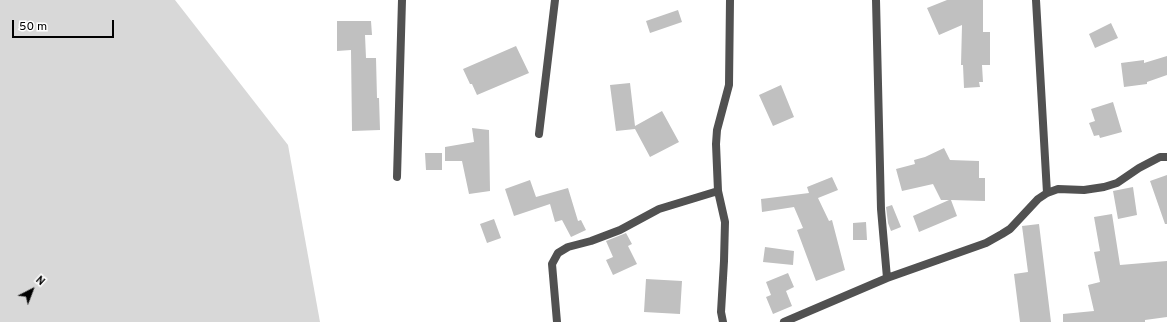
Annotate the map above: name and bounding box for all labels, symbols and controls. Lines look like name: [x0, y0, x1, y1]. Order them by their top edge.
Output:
scale bar: [14, 12, 116, 38]
text: 50 m: [19, 19, 47, 35]
north arrow: [12, 270, 52, 310]
text: N: [32, 273, 48, 289]

